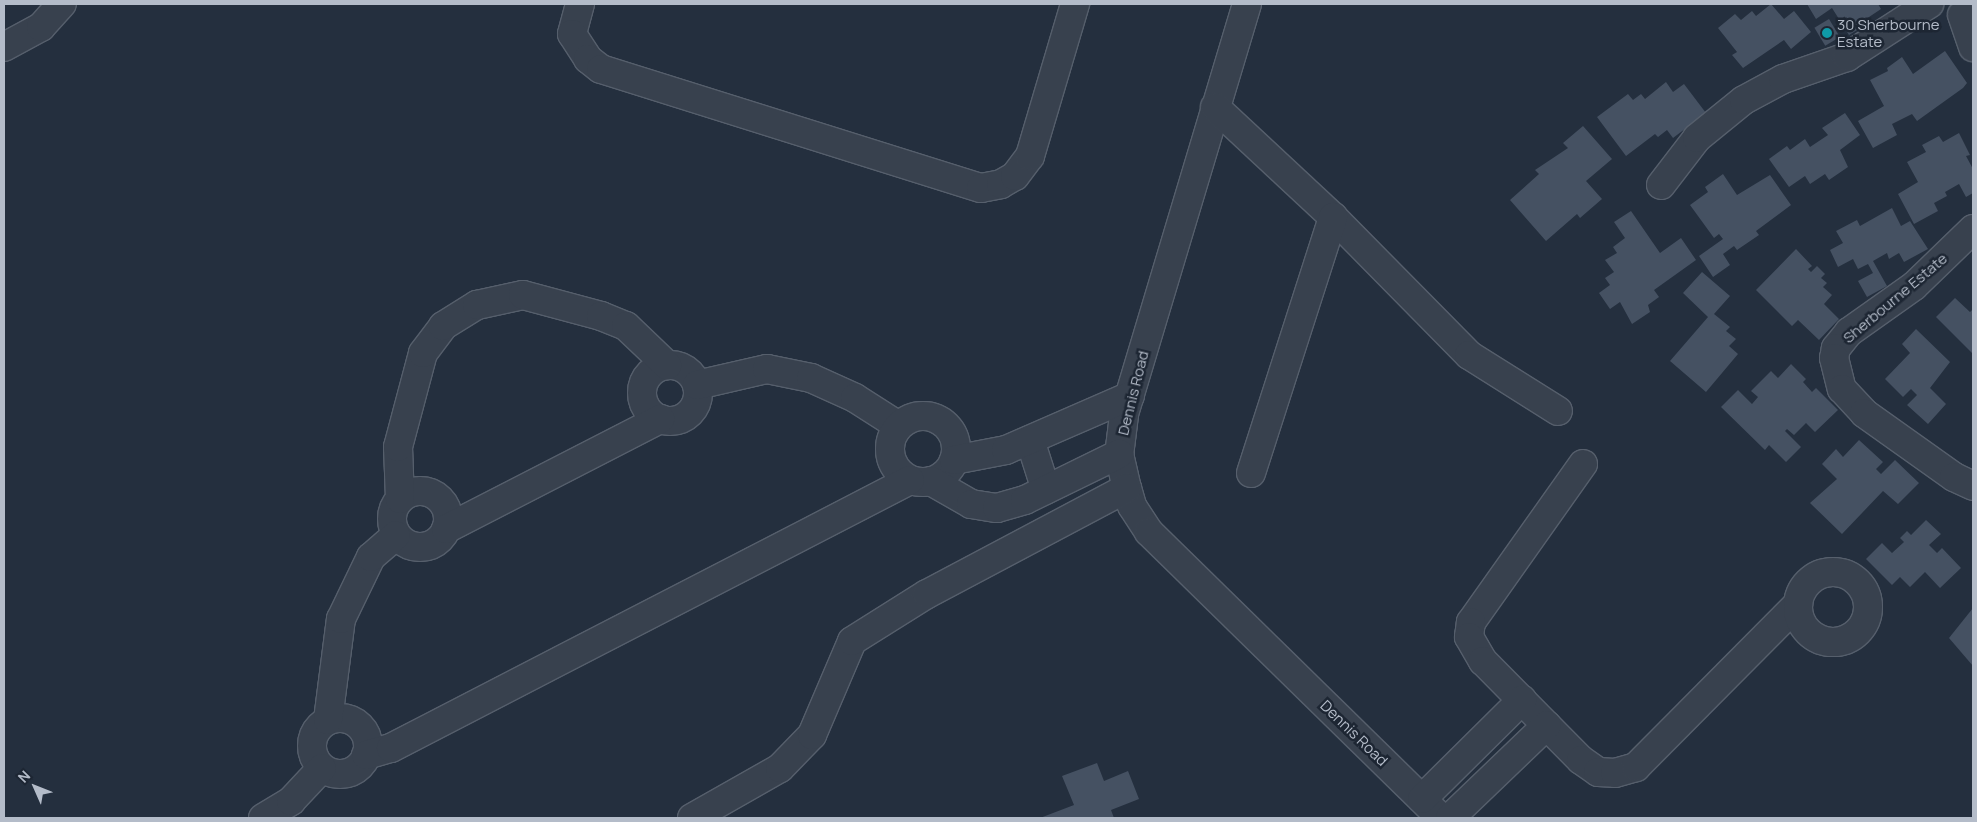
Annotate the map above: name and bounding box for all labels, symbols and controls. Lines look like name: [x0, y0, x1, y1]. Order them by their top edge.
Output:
place label: 30 Sherbourne Estate: [1837, 15, 1939, 50]
marker: 30 Sherbourne Estate: [1821, 27, 1833, 39]
street label: Sherbourne Estate: [1839, 249, 1951, 347]
street label: Dennis Road: [1114, 349, 1152, 437]
street label: Dennis Road: [1317, 697, 1391, 769]
north arrow: [10, 762, 60, 812]
text: N: [14, 766, 34, 786]

